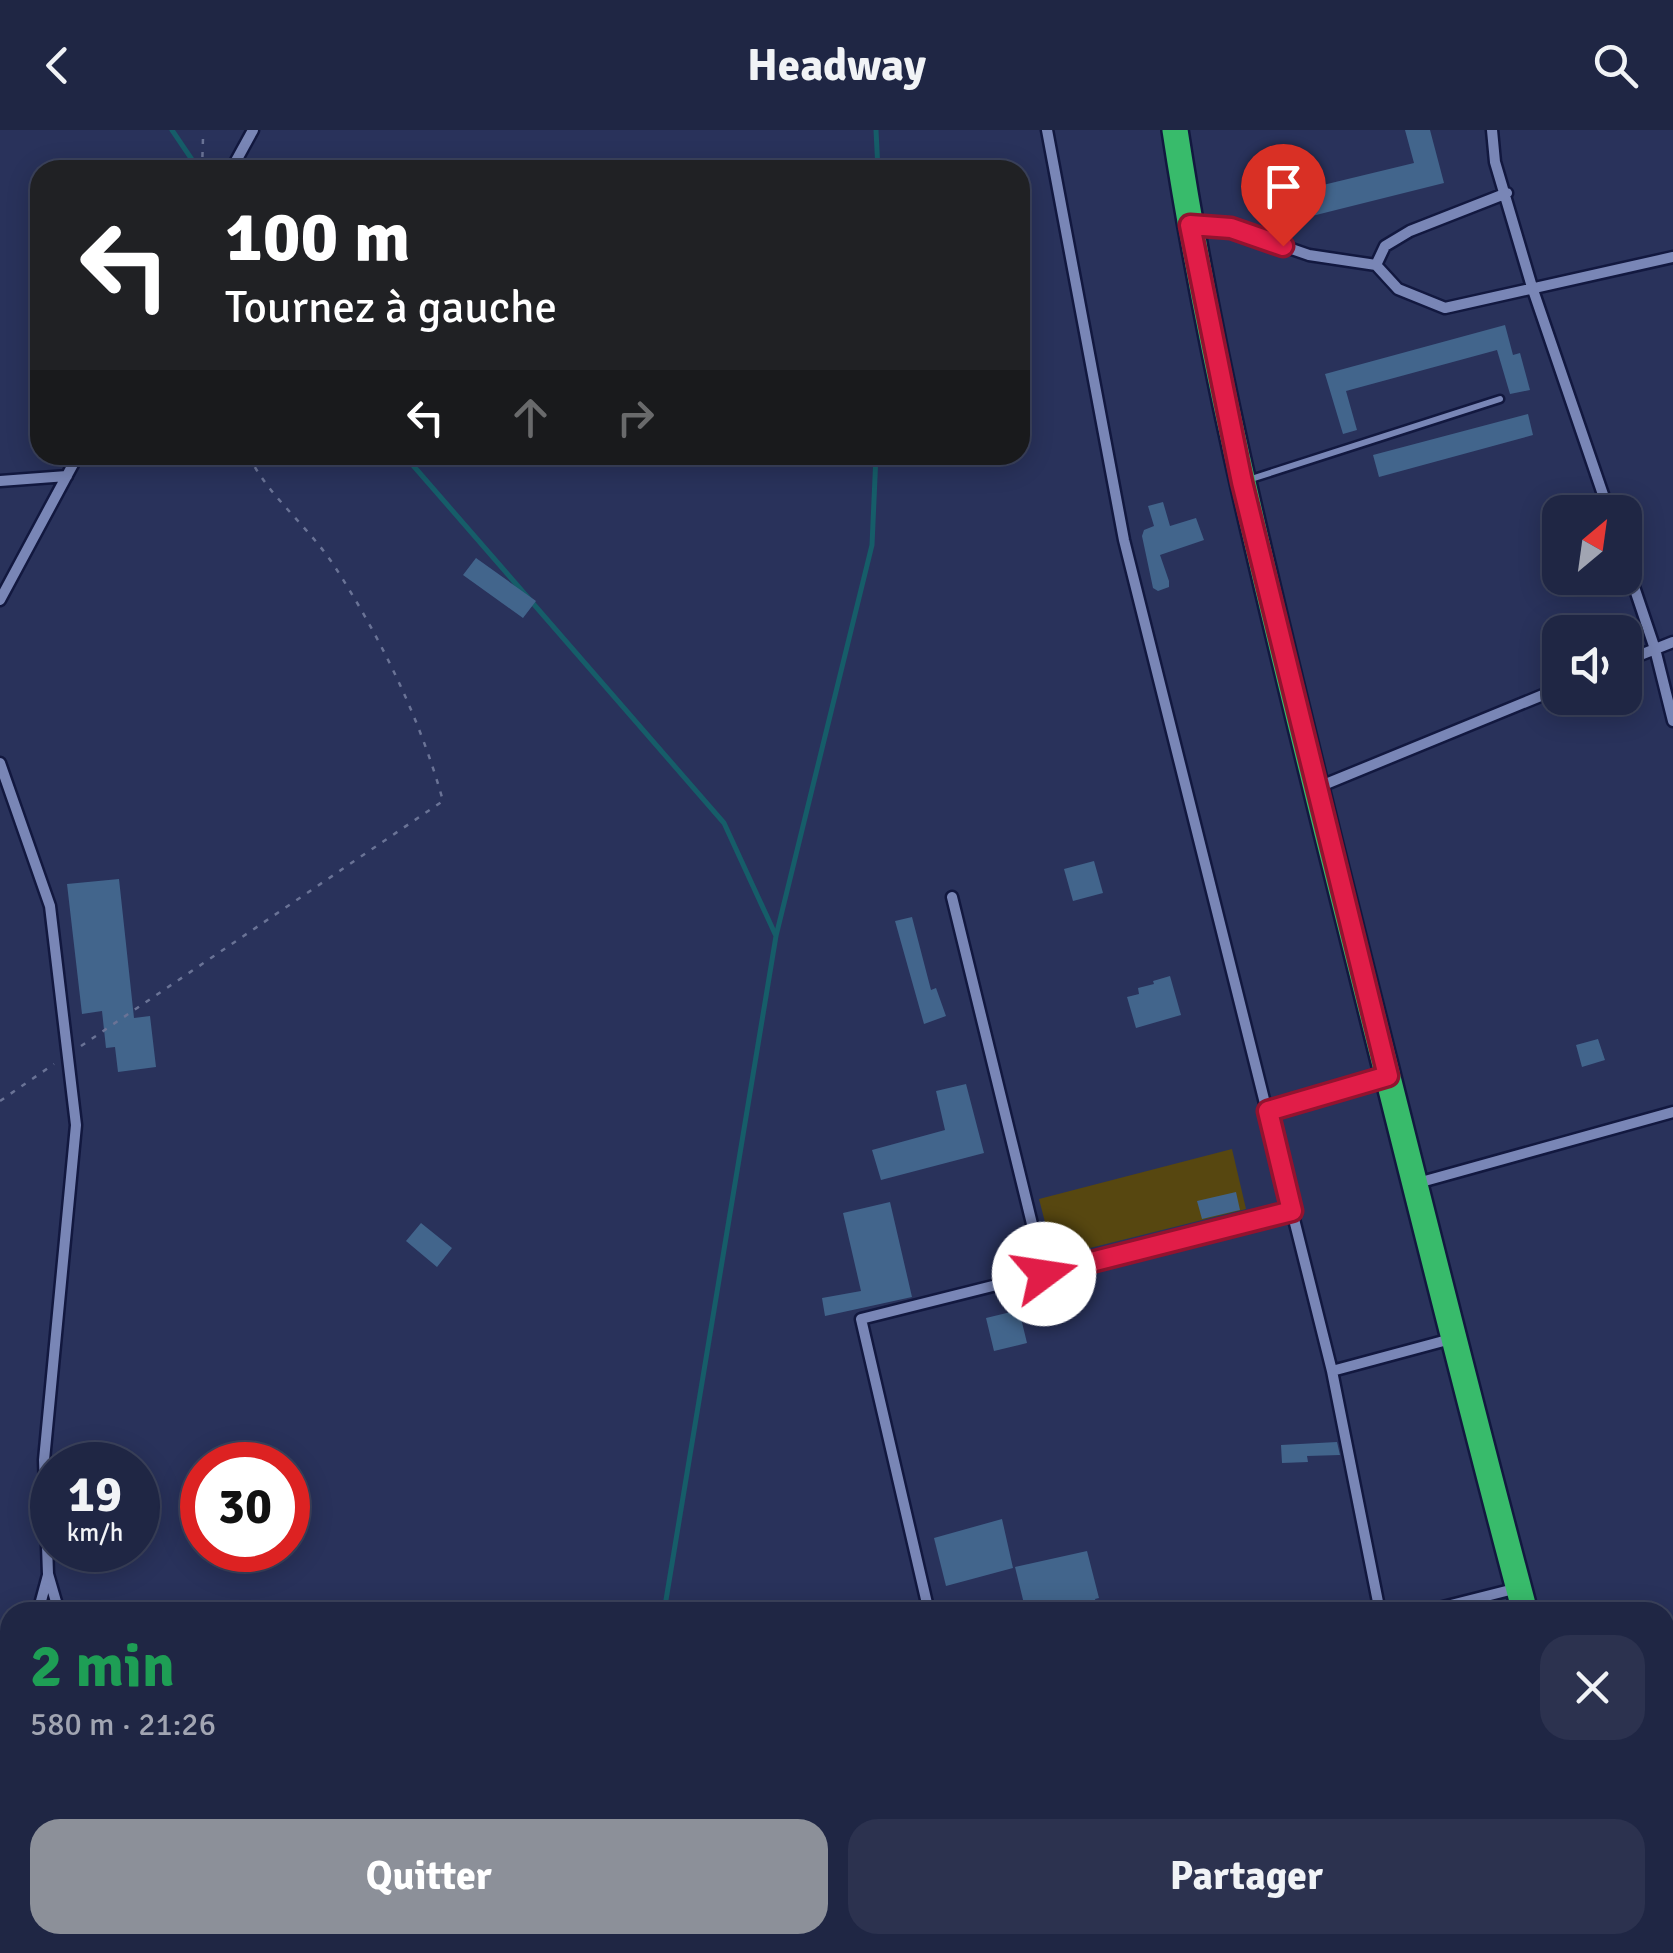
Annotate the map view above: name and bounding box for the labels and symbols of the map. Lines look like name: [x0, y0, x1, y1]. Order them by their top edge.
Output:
pin: [1241, 144, 1326, 247]
north arrow: [1542, 495, 1642, 595]
position arrow: [992, 1222, 1096, 1326]
speed limit sign: 30: [180, 1442, 310, 1572]

